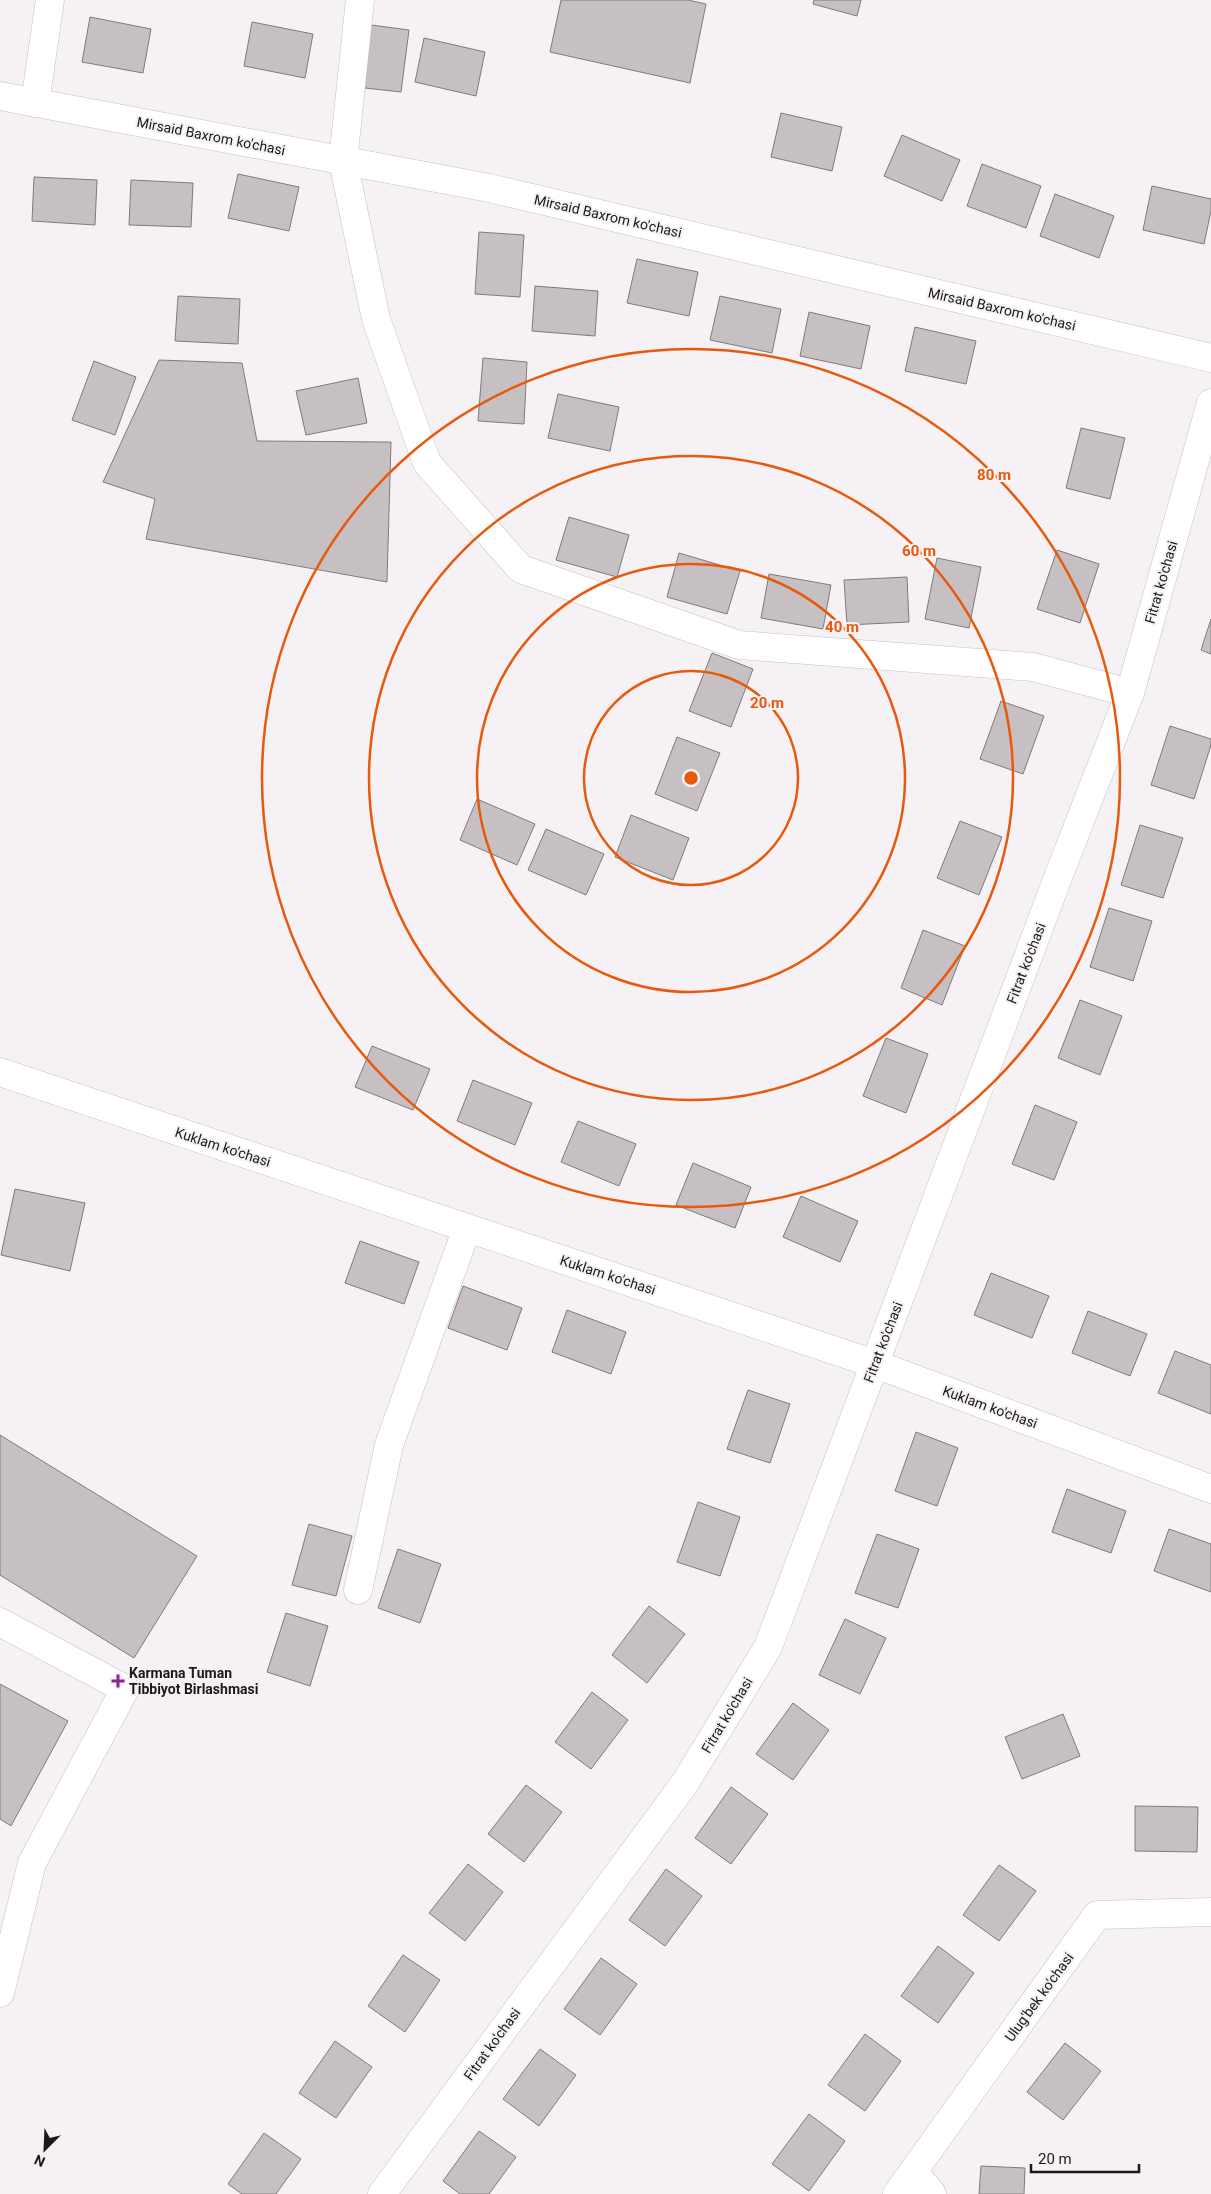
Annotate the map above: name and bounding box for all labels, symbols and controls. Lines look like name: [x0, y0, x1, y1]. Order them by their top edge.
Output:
street label: Mirsaid Baxrom ko'chasi: [135, 114, 287, 158]
street label: Mirsaid Baxrom ko'chasi: [533, 191, 683, 241]
street label: Mirsaid Baxrom ko'chasi: [927, 284, 1077, 334]
text: 80 m: [977, 466, 1011, 484]
street label: Fitrat ko'chasi: [1142, 539, 1180, 625]
text: 60 m: [902, 542, 936, 560]
text: 40 m: [825, 618, 859, 636]
text: 20 m: [750, 694, 784, 712]
centre of rings: [682, 769, 700, 787]
street label: Fitrat ko'chasi: [1003, 920, 1049, 1006]
street label: Kuklam ko'chasi: [173, 1124, 273, 1170]
street label: Kuklam ko'chasi: [558, 1252, 658, 1298]
street label: Fitrat ko'chasi: [860, 1299, 906, 1385]
street label: Kuklam ko'chasi: [940, 1382, 1040, 1432]
place label: Karmana Tuman Tibbiyot Birlashmasi: [129, 1665, 258, 1697]
marker: Karmana Tuman Tibbiyot Birlashmasi: [111, 1674, 125, 1688]
street label: Fitrat ko'chasi: [698, 1674, 756, 1756]
street label: Ulug'bek ko'chasi: [1001, 1949, 1077, 2045]
street label: Fitrat ko'chasi: [460, 2005, 524, 2083]
north arrow: [20, 2124, 70, 2174]
scale bar: [1031, 2142, 1138, 2174]
text: 20 m: [1038, 2150, 1072, 2168]
text: N: [32, 2152, 47, 2170]

